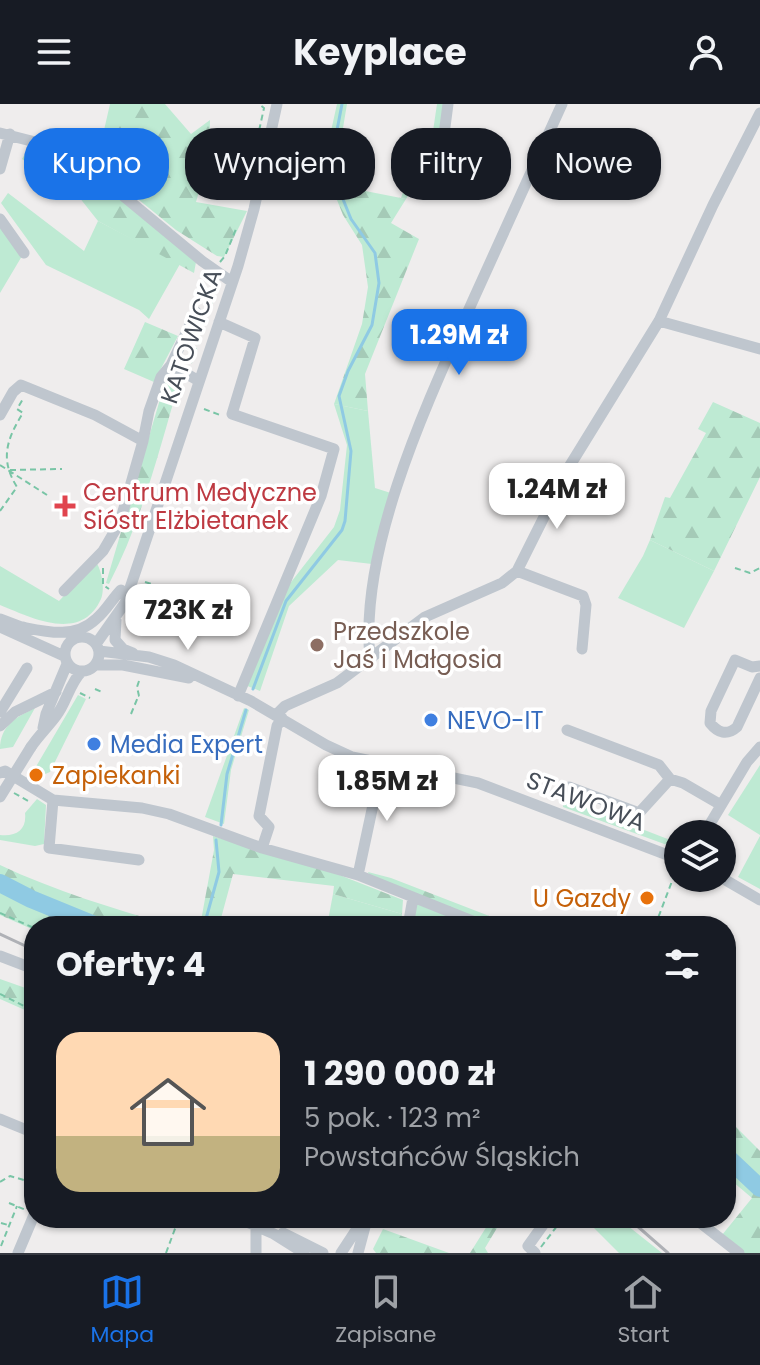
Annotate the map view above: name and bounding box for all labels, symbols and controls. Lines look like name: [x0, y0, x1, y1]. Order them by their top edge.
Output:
text: Keyplace: [293, 27, 467, 78]
icon: menu: [32, 30, 76, 74]
icon: person: [684, 30, 728, 74]
chip: Kupno: [24, 128, 169, 200]
chip: Wynajem: [185, 128, 375, 200]
chip: Filtry: [391, 128, 511, 200]
chip: Nowe: [527, 128, 661, 200]
street label: KATOWICKA: [152, 264, 230, 408]
pin: 1.29M zł: [376, 309, 542, 377]
text: 1.29M zł: [410, 317, 508, 353]
pin: 1.24M zł: [474, 463, 640, 531]
text: 1.24M zł: [507, 471, 607, 507]
place label: Centrum Medyczne Sióstr Elżbietanek: [83, 476, 317, 537]
marker: Centrum Medyczne Sióstr Elżbietanek: [54, 495, 76, 517]
pin: 723K zł: [114, 584, 262, 652]
text: 723K zł: [143, 592, 233, 628]
place label: Przedszkole Jaś i Małgosia: [333, 615, 502, 676]
marker: Przedszkole Jaś i Małgosia: [308, 636, 326, 654]
place label: NEVO-IT: [447, 704, 543, 737]
marker: NEVO-IT: [422, 711, 440, 729]
place label: Media Expert: [110, 728, 263, 761]
marker: Media Expert: [85, 735, 103, 753]
pin: 1.85M zł: [304, 755, 470, 823]
place label: Zapiekanki: [52, 759, 180, 792]
text: 1.85M zł: [336, 763, 438, 799]
street label: STAWOWA: [522, 763, 650, 839]
marker: Zapiekanki: [27, 766, 45, 784]
map controls: [664, 820, 736, 892]
button: layers: [664, 820, 736, 892]
place label: U Gazdy: [533, 882, 631, 915]
marker: U Gazdy: [638, 889, 656, 907]
text: Oferty: 4: [56, 940, 206, 988]
icon: filters: [660, 942, 704, 986]
text: 1 290 000 zł: [304, 1049, 495, 1097]
icon: home: [120, 1064, 216, 1160]
text: 5 pok. · 123 m²: [304, 1100, 481, 1136]
text: Powstańców Śląskich: [304, 1139, 580, 1175]
tab: Mapa: [91, 1270, 154, 1351]
tab: Zapisane: [335, 1270, 436, 1351]
tab: Start: [617, 1270, 669, 1351]

